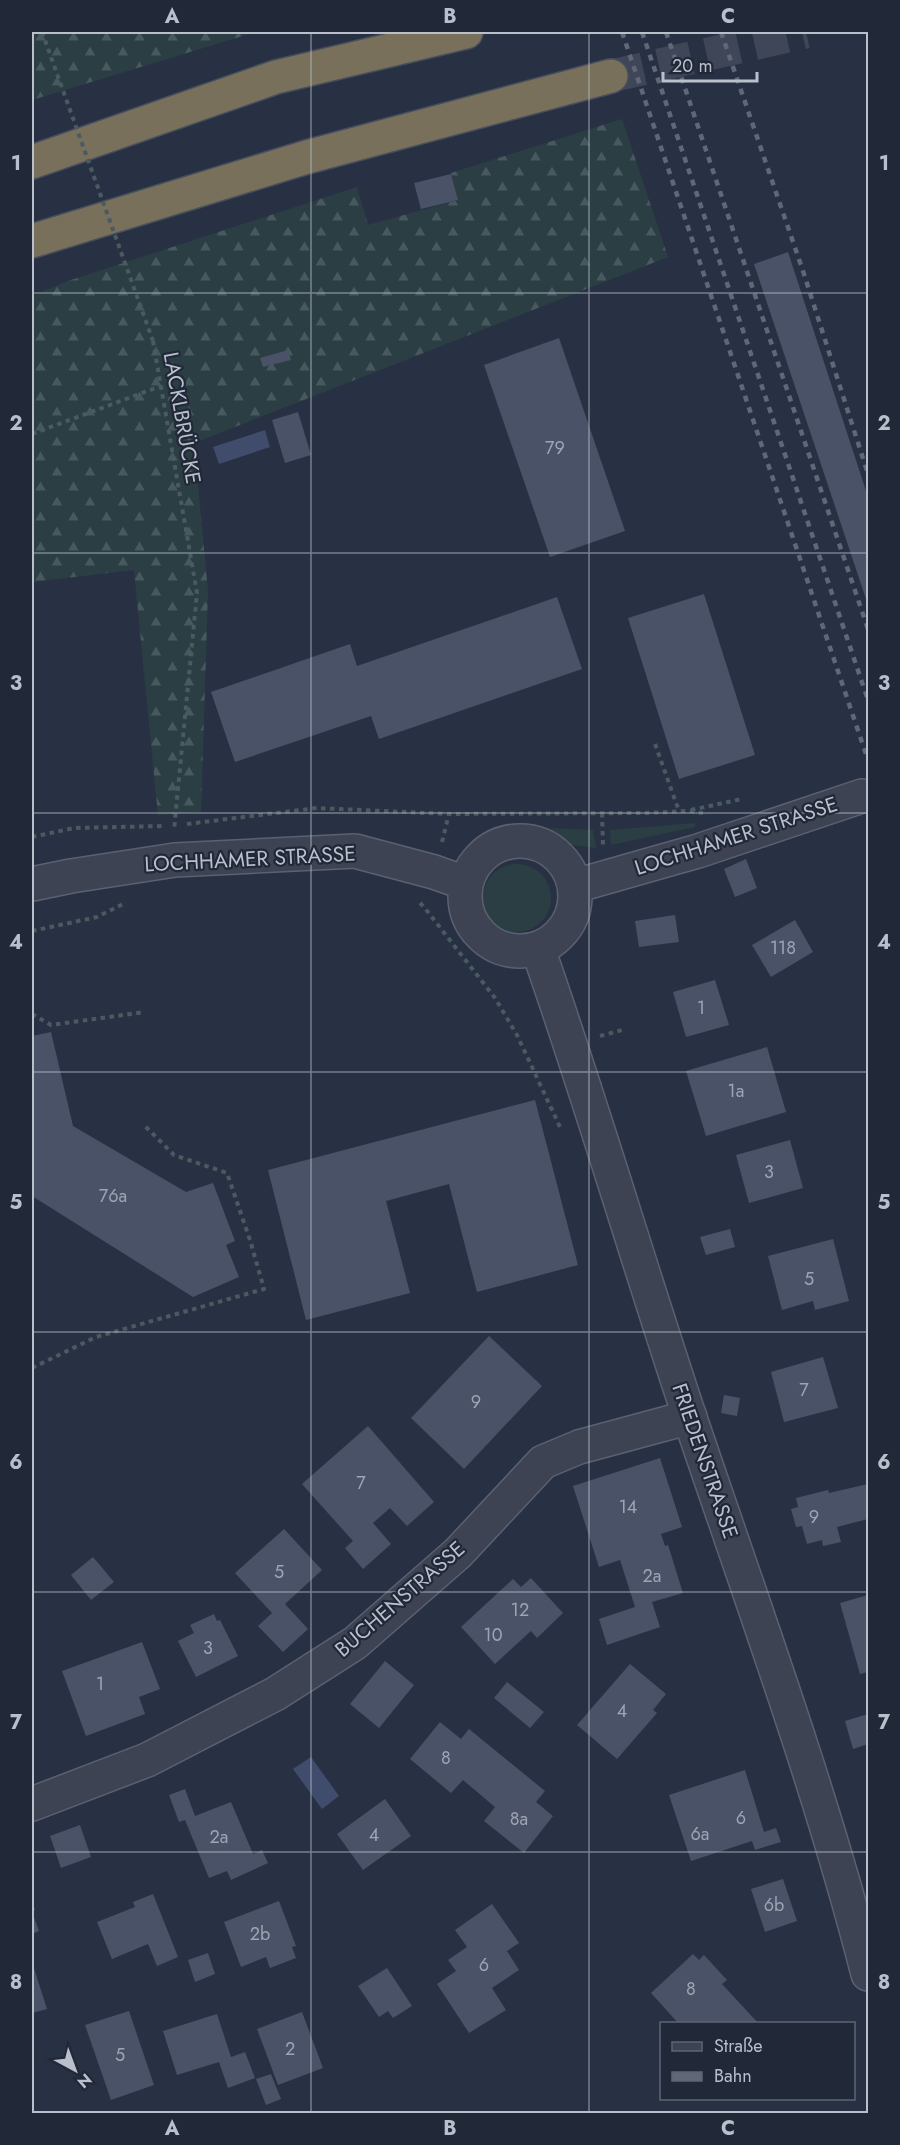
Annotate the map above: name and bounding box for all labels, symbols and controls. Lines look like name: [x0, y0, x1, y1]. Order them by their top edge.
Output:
text: A: [164, 2, 180, 31]
text: B: [443, 2, 457, 31]
text: C: [721, 2, 735, 31]
scale bar: [663, 45, 758, 83]
text: 20 m: [672, 53, 712, 79]
text: 1: [11, 149, 21, 178]
text: 1: [879, 149, 889, 178]
street label: LACKLBRÜCKE: [156, 350, 208, 486]
text: 2: [9, 409, 23, 438]
text: 2: [877, 409, 891, 438]
house number: 79: [545, 435, 565, 461]
text: 3: [10, 669, 22, 698]
text: 3: [878, 669, 890, 698]
street label: LOCHHAMER STRASSE: [631, 789, 841, 883]
street label: LOCHHAMER STRASSE: [143, 838, 357, 880]
text: 4: [9, 928, 23, 957]
text: 4: [877, 928, 891, 957]
house number: 118: [770, 935, 796, 961]
house number: 1: [697, 995, 705, 1021]
house number: 1a: [728, 1078, 744, 1104]
house number: 3: [764, 1159, 774, 1185]
house number: 76a: [99, 1183, 127, 1209]
text: 5: [10, 1188, 23, 1217]
text: 5: [878, 1188, 891, 1217]
house number: 5: [804, 1266, 814, 1292]
house number: 7: [799, 1377, 809, 1403]
street label: FRIEDENSTRASSE: [664, 1379, 746, 1543]
house number: 9: [471, 1389, 481, 1415]
text: 6: [9, 1448, 23, 1477]
text: 6: [877, 1448, 891, 1477]
house number: 7: [356, 1470, 366, 1496]
house number: 14: [619, 1494, 637, 1520]
house number: 9: [809, 1504, 819, 1530]
street label: BUCHENSTRASSE: [328, 1534, 472, 1664]
house number: 5: [274, 1559, 284, 1585]
house number: 2a: [643, 1563, 661, 1589]
house number: 12: [511, 1597, 529, 1623]
house number: 10: [484, 1622, 503, 1648]
house number: 3: [203, 1635, 213, 1661]
house number: 1: [96, 1671, 104, 1697]
house number: 4: [617, 1698, 627, 1724]
text: 7: [10, 1708, 23, 1737]
text: 7: [878, 1708, 891, 1737]
house number: 8: [441, 1745, 451, 1771]
house number: 6: [736, 1805, 746, 1831]
house number: 8a: [510, 1806, 528, 1832]
house number: 6a: [690, 1821, 710, 1847]
house number: 4: [369, 1822, 379, 1848]
house number: 2a: [210, 1824, 228, 1850]
house number: 6b: [764, 1892, 784, 1918]
house number: 2b: [250, 1921, 270, 1947]
house number: 6: [479, 1952, 489, 1978]
text: 8: [10, 1968, 22, 1997]
text: 8: [878, 1968, 890, 1997]
house number: 8: [686, 1976, 696, 2002]
legend: [660, 2022, 855, 2100]
text: Straße: [714, 2033, 762, 2059]
house number: 2: [285, 2036, 295, 2062]
north arrow: [45, 2040, 105, 2100]
house number: 5: [115, 2042, 125, 2068]
text: Bahn: [714, 2063, 752, 2089]
text: N: [72, 2068, 97, 2094]
text: A: [164, 2114, 180, 2143]
text: B: [443, 2114, 457, 2143]
text: C: [721, 2114, 735, 2143]

